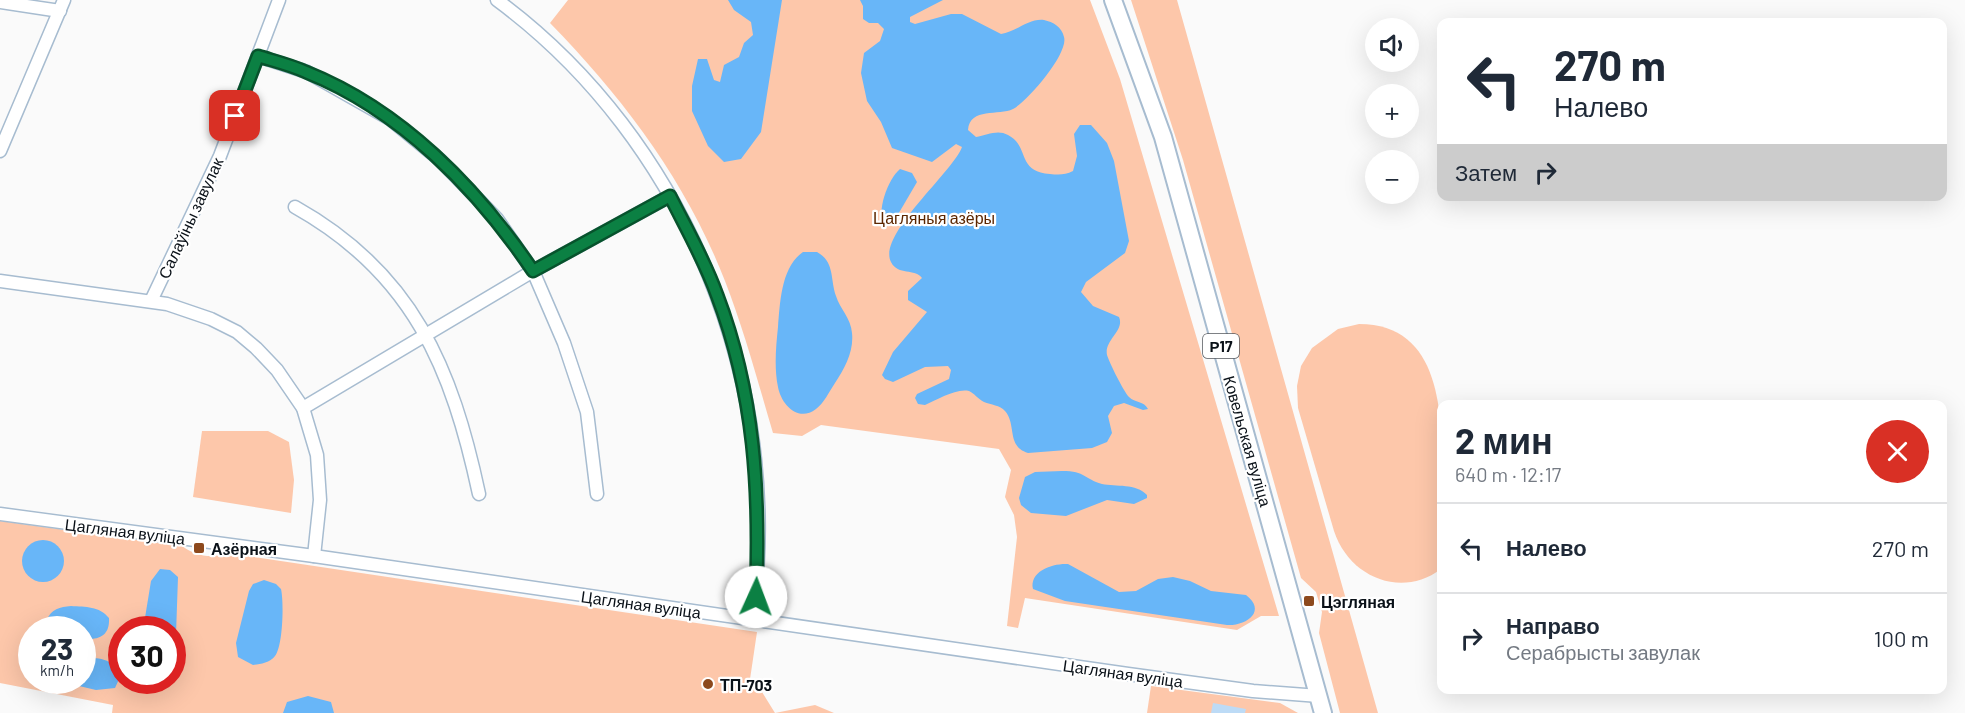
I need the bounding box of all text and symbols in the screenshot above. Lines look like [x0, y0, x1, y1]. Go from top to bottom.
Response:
map controls [1365, 18, 1419, 204]
button: sound [1365, 18, 1419, 72]
text: 270 m [1554, 39, 1666, 89]
icon: left [1455, 42, 1533, 120]
button: + [1365, 84, 1419, 138]
pin [209, 90, 260, 141]
text: Налево [1554, 90, 1648, 122]
icon: arrive [218, 99, 251, 132]
button: − [1365, 150, 1419, 204]
street label: Салаўіны завулак [154, 154, 227, 281]
icon: right [1529, 156, 1562, 189]
text: Затем [1455, 159, 1517, 185]
park label: Цагляныя азёры [873, 208, 995, 227]
road number: Р17 [1203, 334, 1239, 358]
street label: Ковельская вуліца [1220, 373, 1276, 509]
text: 2 мин [1455, 418, 1553, 461]
button: close [1866, 420, 1929, 483]
text: 640 m · 12:17 [1455, 462, 1561, 486]
street label: Цагляная вуліца [64, 514, 186, 548]
icon: left [1455, 532, 1488, 565]
text: Налево [1506, 534, 1587, 560]
text: 270 m [1872, 535, 1929, 561]
place label: Азёрная [211, 539, 277, 558]
marker: Азёрная [192, 541, 206, 555]
position arrow [724, 565, 788, 629]
street label: Цагляная вуліца [580, 586, 702, 622]
place label: Цэгляная [1321, 592, 1395, 611]
marker: Цэгляная [1302, 594, 1316, 608]
text: Направо [1506, 612, 1600, 638]
speed limit sign: 30 [108, 616, 186, 694]
icon: right [1455, 622, 1488, 655]
text: 100 m [1874, 625, 1929, 651]
text: 23 [41, 630, 73, 666]
text: Серабрысты завулак [1506, 640, 1700, 664]
street label: Цагляная вуліца [1062, 655, 1184, 691]
text: km/h [40, 661, 74, 679]
place label: ТП-703 [720, 675, 772, 694]
marker: ТП-703 [701, 677, 715, 691]

